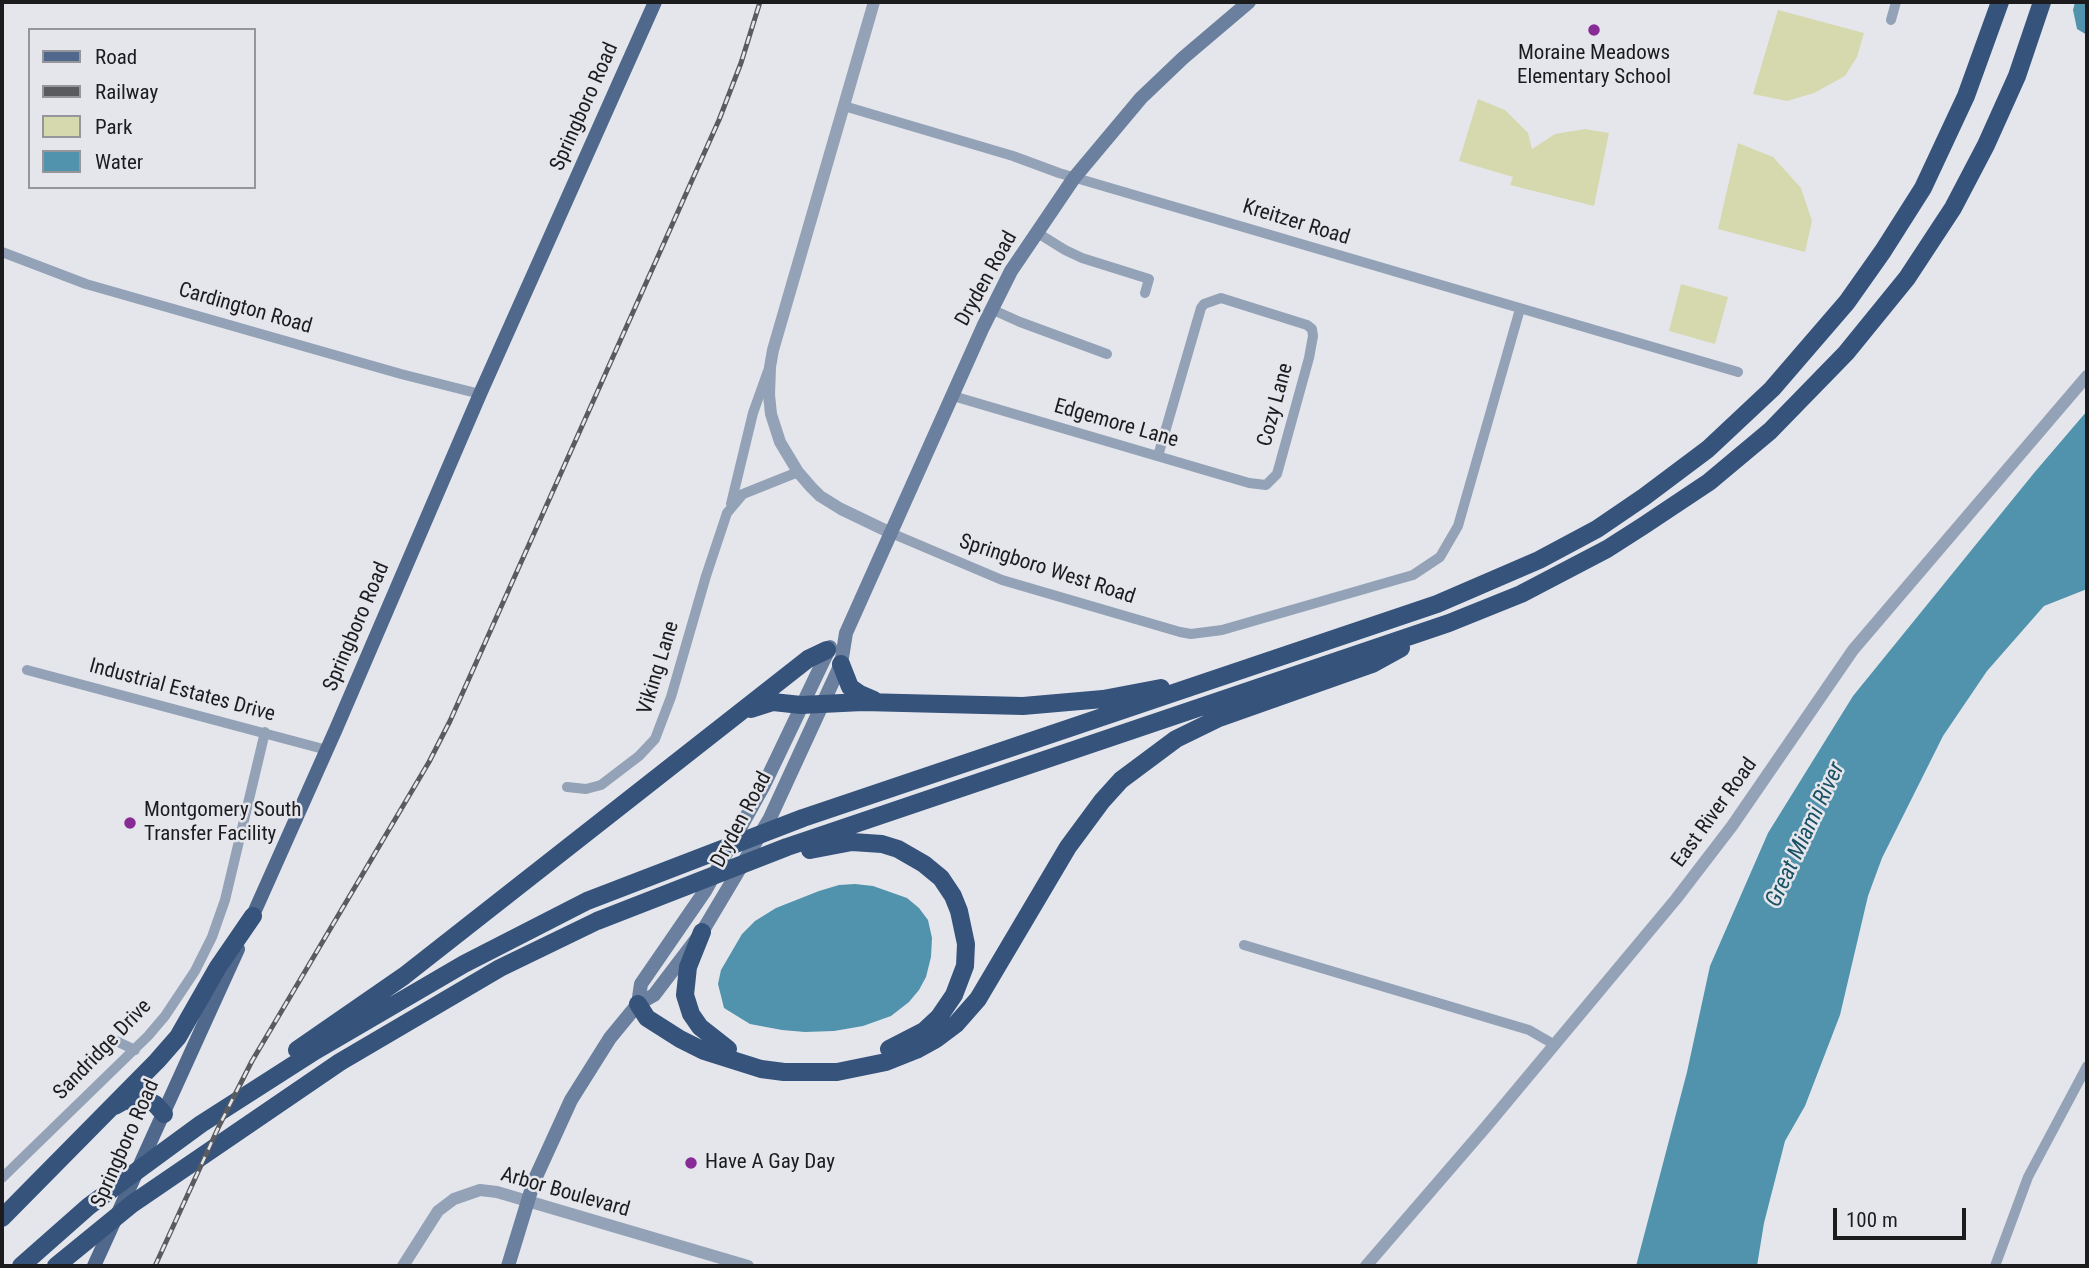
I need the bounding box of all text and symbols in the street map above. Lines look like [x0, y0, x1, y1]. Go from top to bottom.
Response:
marker: Moraine Meadows Elementary School [1586, 22, 1602, 38]
legend [28, 28, 256, 189]
street label: Springboro Road [546, 39, 624, 175]
place label: Moraine Meadows Elementary School [1517, 41, 1671, 91]
text: Road [95, 45, 137, 69]
text: Railway [95, 80, 158, 104]
text: Park [95, 115, 132, 139]
text: Water [95, 150, 143, 174]
street label: Kreitzer Road [1239, 195, 1353, 251]
street label: Dryden Road [951, 227, 1023, 331]
street label: Cardington Road [175, 278, 315, 340]
street label: Cozy Lane [1253, 361, 1299, 449]
street label: Edgemore Lane [1051, 394, 1181, 454]
street label: Springboro West Road [956, 530, 1138, 610]
street label: Springboro Road [319, 559, 395, 695]
street label: Viking Lane [633, 618, 685, 718]
street label: Industrial Estates Drive [86, 654, 278, 728]
street label: East River Road [1667, 753, 1763, 873]
water label: Great Miami River [1760, 758, 1852, 912]
street label: Dryden Road [706, 768, 778, 872]
place label: Montgomery South Transfer Facility [144, 798, 301, 848]
marker: Montgomery South Transfer Facility [122, 815, 138, 831]
street label: Sandridge Drive [49, 994, 157, 1106]
street label: Springboro Road [87, 1076, 165, 1212]
place label: Have A Gay Day [705, 1150, 835, 1176]
marker: Have A Gay Day [683, 1155, 699, 1171]
street label: Arbor Boulevard [498, 1163, 632, 1223]
scale bar [1837, 1194, 1970, 1238]
text: 100 m [1846, 1208, 1898, 1232]

